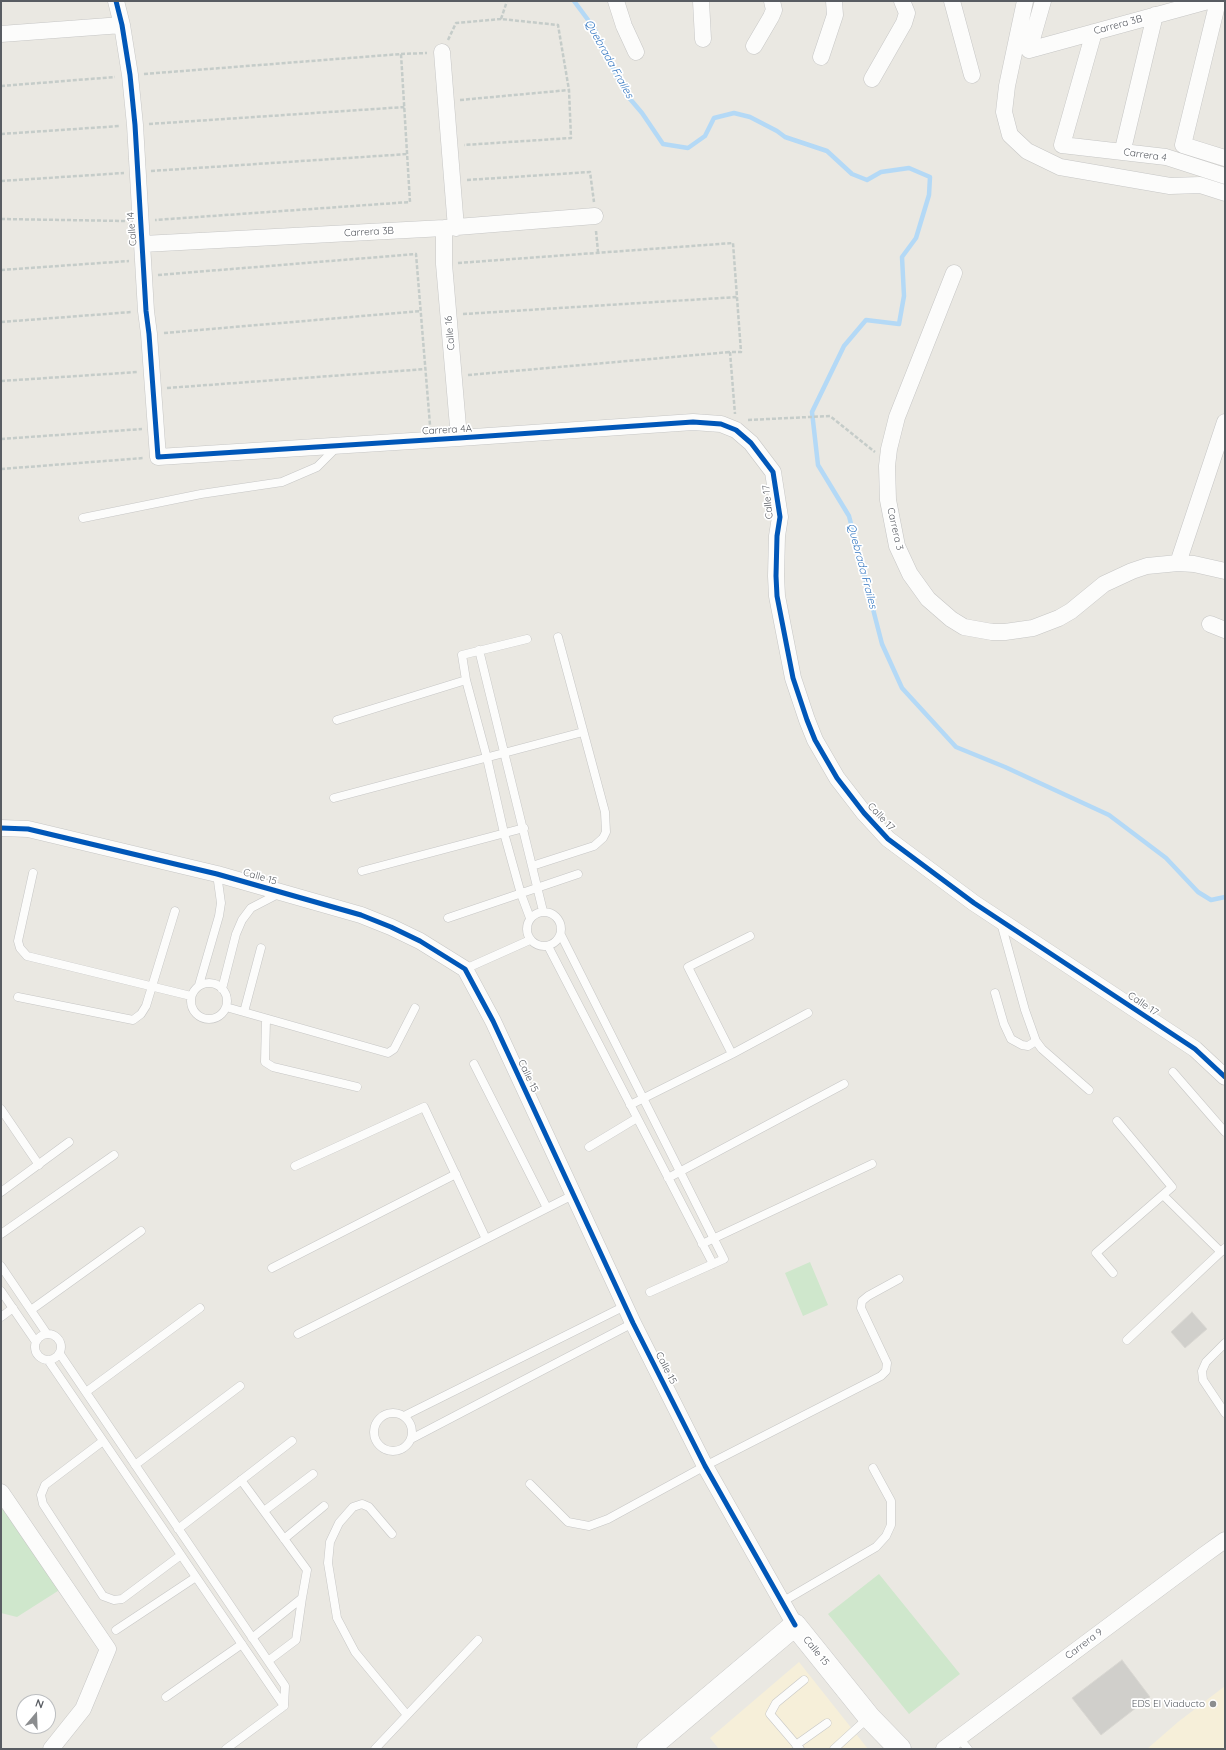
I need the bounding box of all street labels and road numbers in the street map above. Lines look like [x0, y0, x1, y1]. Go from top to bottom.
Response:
street label: Carrera 3B [1092, 13, 1144, 37]
street label: Carrera 4 [1123, 146, 1167, 164]
street label: Calle 14 [125, 211, 139, 247]
street label: Carrera 3B [344, 225, 394, 239]
street label: Calle 16 [443, 315, 457, 351]
street label: Carrera 4A [422, 423, 472, 437]
street label: Calle 17 [760, 484, 776, 520]
street label: Carrera 3 [884, 506, 906, 552]
street label: Calle 17 [865, 800, 897, 834]
street label: Calle 15 [242, 866, 278, 888]
street label: Calle 17 [1125, 989, 1161, 1019]
street label: Calle 15 [515, 1058, 541, 1094]
street label: Calle 15 [653, 1350, 679, 1386]
street label: Carrera 9 [1063, 1626, 1105, 1662]
street label: Calle 15 [800, 1634, 832, 1668]

